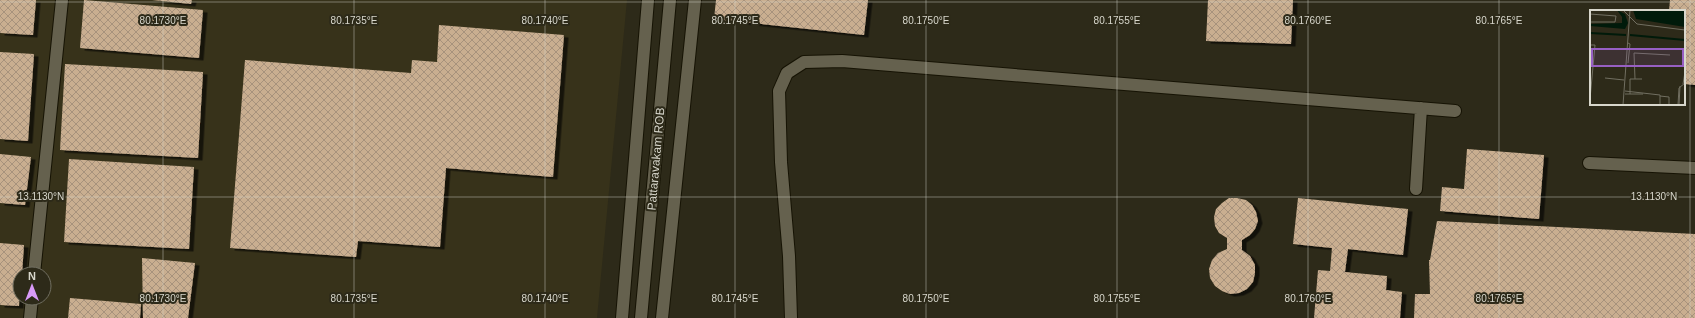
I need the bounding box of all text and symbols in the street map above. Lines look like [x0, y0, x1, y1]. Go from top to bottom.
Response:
inset map [1590, 10, 1685, 105]
text: 80.1730°E [140, 15, 187, 26]
text: 80.1735°E [331, 15, 378, 26]
text: 80.1740°E [522, 15, 569, 26]
text: 80.1745°E [712, 15, 759, 26]
text: 80.1750°E [903, 15, 950, 26]
text: 80.1755°E [1094, 15, 1141, 26]
text: 80.1760°E [1285, 15, 1332, 26]
text: 80.1765°E [1476, 15, 1523, 26]
street label: Pattaravakam ROB [645, 107, 667, 211]
text: 13.1130°N [18, 191, 64, 202]
text: 13.1130°N [1631, 191, 1677, 202]
north arrow [12, 266, 52, 306]
text: N [28, 270, 36, 282]
text: 80.1730°E [140, 293, 187, 304]
text: 80.1735°E [331, 293, 378, 304]
text: 80.1740°E [522, 293, 569, 304]
text: 80.1745°E [712, 293, 759, 304]
text: 80.1750°E [903, 293, 950, 304]
text: 80.1755°E [1094, 293, 1141, 304]
text: 80.1760°E [1285, 293, 1332, 304]
text: 80.1765°E [1476, 293, 1523, 304]

